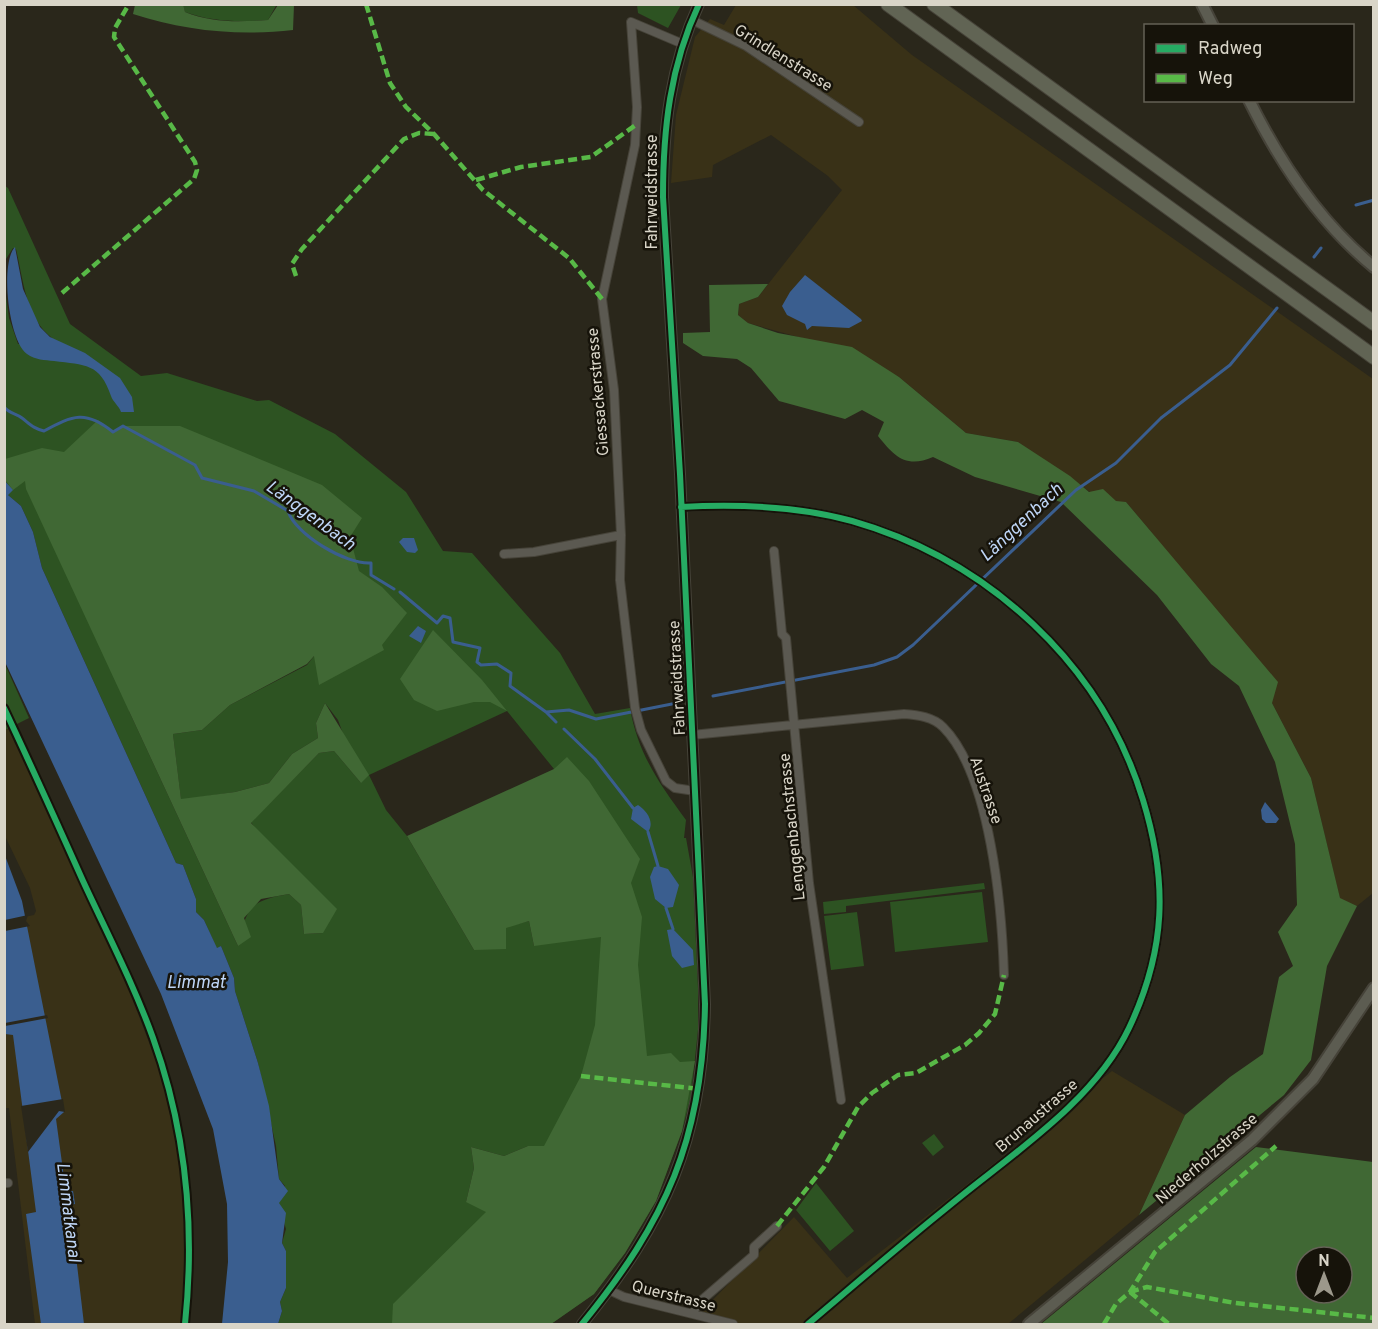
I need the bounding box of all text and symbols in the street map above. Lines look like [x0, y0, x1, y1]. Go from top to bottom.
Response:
street label: Grindlenstrasse [730, 21, 836, 97]
legend [1144, 24, 1354, 102]
text: Radweg [1198, 38, 1262, 61]
text: Weg [1198, 68, 1233, 91]
street label: Fahrweidstrasse [643, 134, 663, 250]
street label: Giessackerstrasse [583, 327, 615, 457]
water label: Länggenbach [261, 476, 360, 557]
water label: Länggenbach [976, 479, 1069, 567]
street label: Fahrweidstrasse [665, 620, 691, 736]
street label: Lenggenbachstrasse [775, 752, 811, 901]
street label: Austrasse [964, 754, 1006, 827]
water label: Limmat [167, 972, 227, 995]
street label: Brunaustrasse [992, 1075, 1083, 1158]
street label: Niederholzstrasse [1152, 1110, 1263, 1209]
water label: Limmatkanal [50, 1161, 85, 1265]
north arrow [1294, 1245, 1354, 1305]
text: N [1318, 1252, 1330, 1272]
street label: Querstrasse [629, 1277, 718, 1317]

